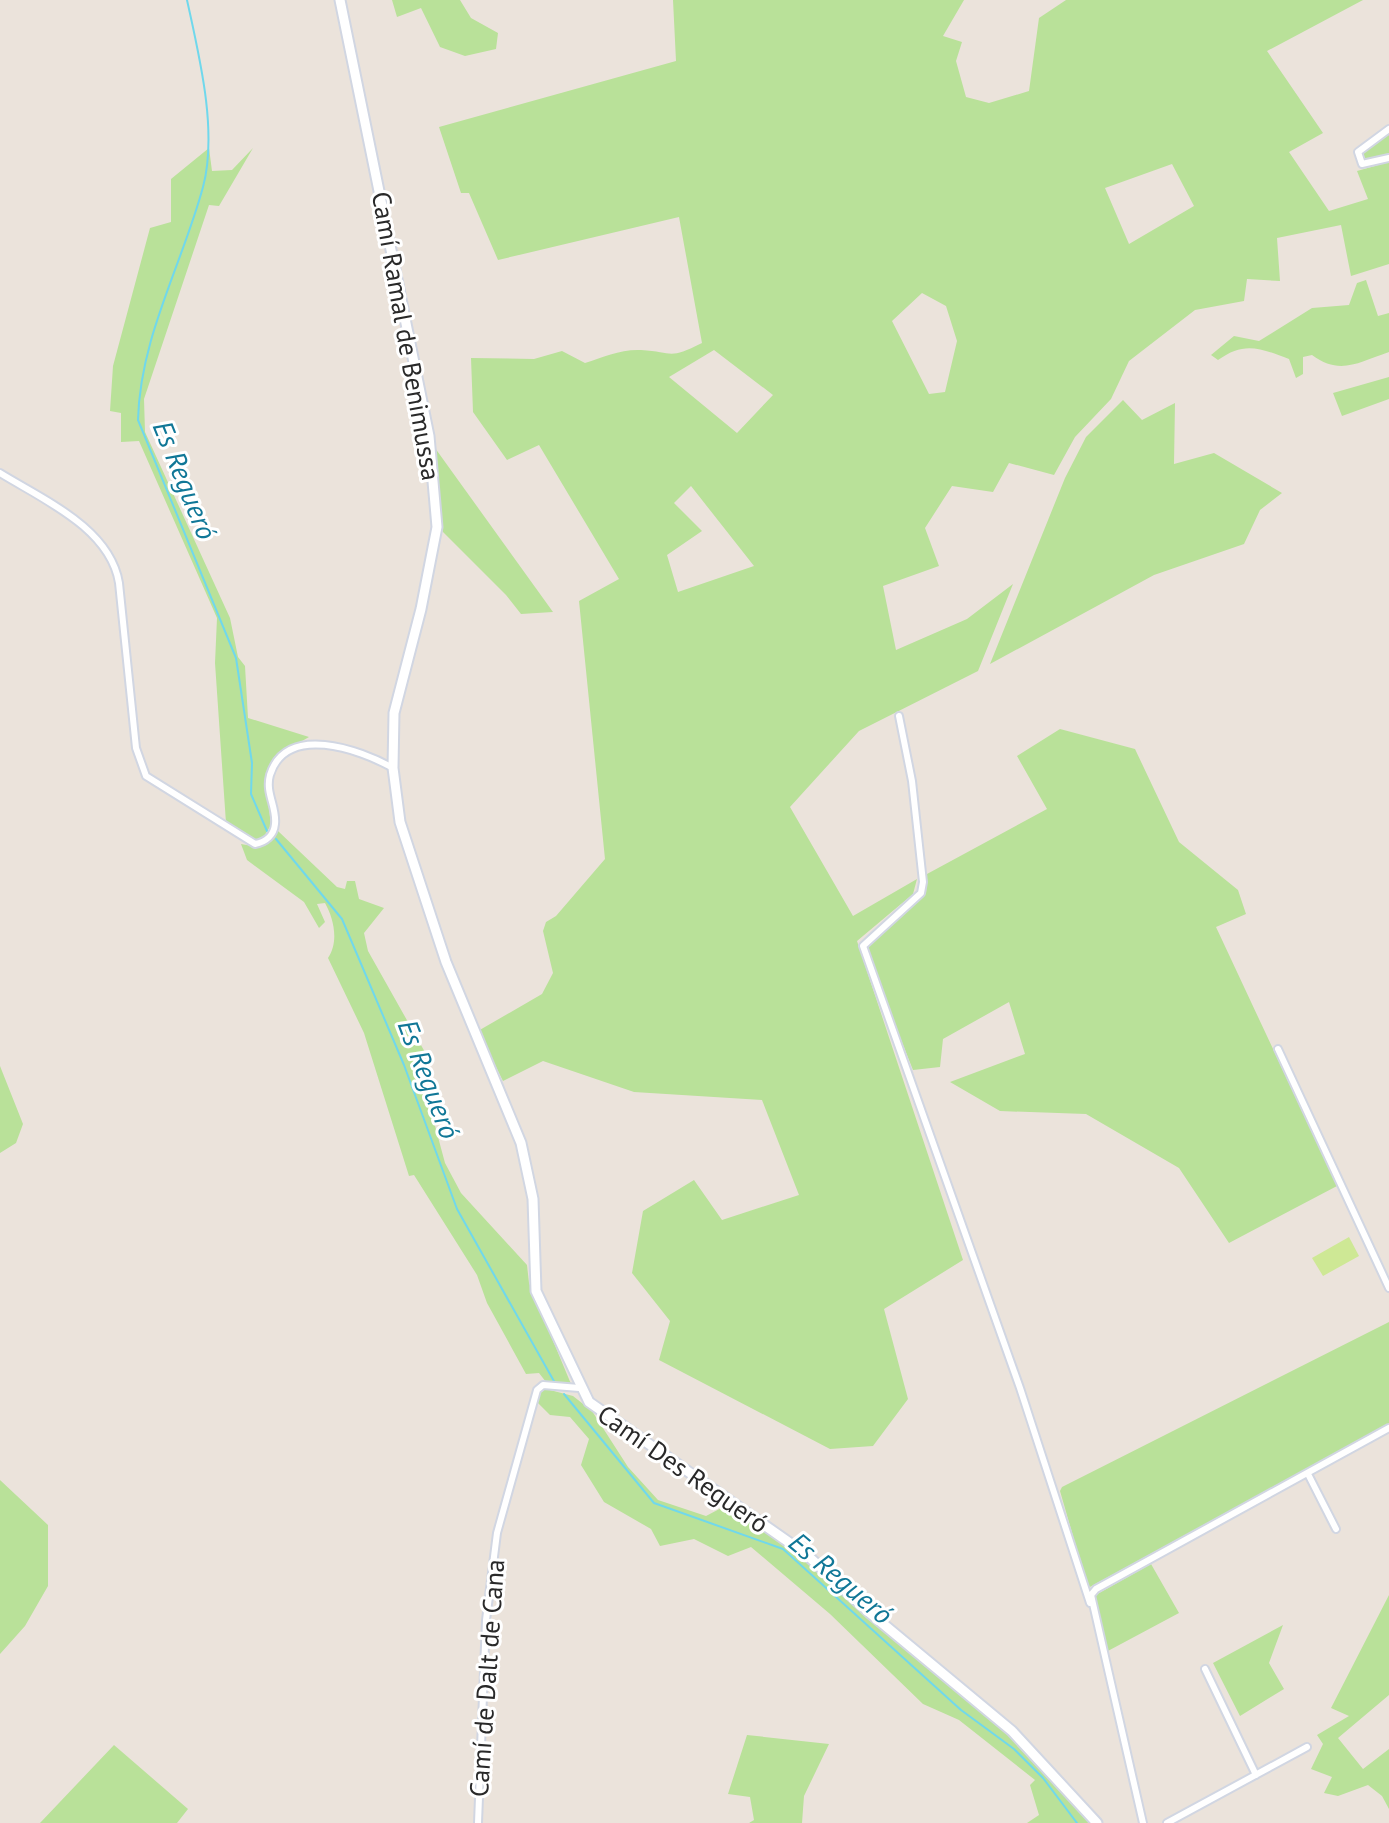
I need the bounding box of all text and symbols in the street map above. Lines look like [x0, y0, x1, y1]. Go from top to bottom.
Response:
street label: Camí Ramal de Benimussa [365, 189, 448, 483]
water label: Es Regueró [145, 415, 226, 545]
water label: Es Regueró [390, 1014, 469, 1144]
street label: Camí Des Regueró [591, 1397, 775, 1540]
water label: Es Regueró [782, 1523, 901, 1632]
street label: Camí de Dalt de Cana [462, 1558, 511, 1798]

